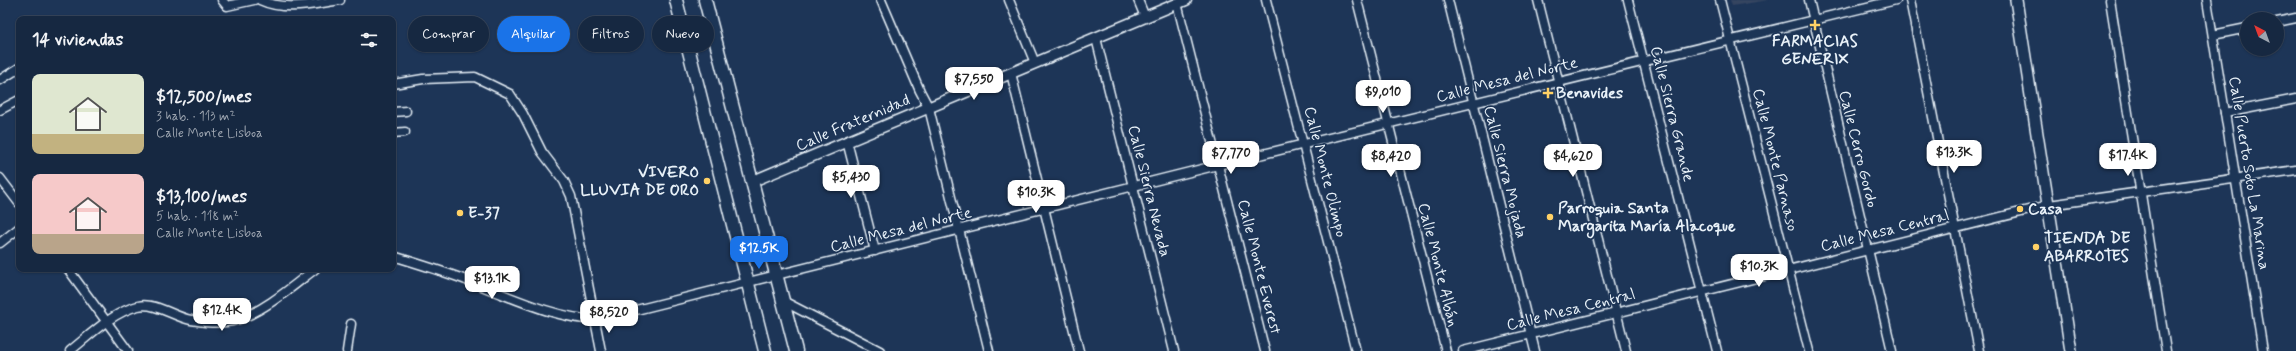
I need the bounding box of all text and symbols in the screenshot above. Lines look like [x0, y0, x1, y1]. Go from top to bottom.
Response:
north arrow [2240, 12, 2284, 56]
map controls [2240, 12, 2284, 56]
chip: Comprar [408, 16, 489, 52]
chip: Alquilar [497, 16, 570, 52]
chip: Filtros [578, 16, 644, 52]
chip: Nuevo [652, 16, 714, 52]
marker: FARMACIAS GENERIX [1810, 20, 1820, 30]
text: 14 viviendas [32, 29, 123, 51]
icon: filters [358, 29, 380, 51]
place label: FARMACIAS GENERIX [1772, 31, 1859, 70]
street label: Calle Sierra Grande [1645, 44, 1699, 184]
street label: Calle Mesa del Norte [1434, 52, 1580, 108]
pin: $7,550 [941, 67, 1007, 101]
text: $7,550 [954, 71, 994, 88]
street label: Calle Puerto Soto La Marina [2223, 75, 2275, 271]
pin: $9,010 [1350, 80, 1416, 114]
place label: Benavides [1556, 83, 1623, 104]
text: $9,010 [1365, 84, 1401, 101]
text: $12,500/mes [156, 86, 252, 108]
street label: Calle Monte Parnaso [1747, 86, 1803, 234]
marker: Benavides [1543, 88, 1553, 98]
street label: Calle Cerro Gordo [1833, 88, 1883, 210]
street label: Calle Fraternidad [793, 89, 913, 157]
icon: home [64, 90, 112, 138]
street label: Calle Monte Olimpo [1299, 104, 1351, 240]
street label: Calle Sierra Mojada [1478, 104, 1532, 241]
text: 3 hab. · 113 m² [156, 108, 235, 125]
street label: Calle Sierra Nevada [1122, 123, 1176, 259]
text: Calle Monte Lisboa [156, 125, 263, 142]
pin: $13.3K [1921, 140, 1987, 174]
pin: $7,770 [1198, 141, 1264, 175]
pin: $17.4K [2095, 143, 2161, 177]
pin: $8,420 [1358, 144, 1424, 178]
pin: $4,620 [1540, 144, 1606, 178]
text: $13.3K [1936, 144, 1972, 161]
text: $7,770 [1211, 145, 1251, 162]
text: $17.4K [2108, 147, 2148, 164]
text: $8,420 [1371, 148, 1411, 165]
text: $4,620 [1553, 148, 1593, 165]
place label: VIVERO LLUVIA DE ORO [580, 162, 699, 201]
pin: $5,430 [818, 165, 884, 199]
text: $5,430 [832, 169, 870, 186]
marker: VIVERO LLUVIA DE ORO [702, 176, 712, 186]
pin: $10.3K [1003, 180, 1069, 214]
text: $10.3K [1017, 184, 1055, 201]
text: $13,100/mes [156, 186, 247, 208]
icon: home [64, 190, 112, 238]
street label: Calle Monte Everest [1232, 197, 1286, 337]
place label: Parroquia Santa Margarita María Alacoque [1558, 198, 1736, 239]
place label: Casa [2028, 199, 2063, 220]
street label: Calle Monte Albán [1412, 201, 1464, 329]
street label: Calle Mesa del Norte [828, 202, 974, 258]
place label: E-37 [468, 203, 500, 224]
marker: Casa [2015, 204, 2025, 214]
street label: Calle Mesa Central [1818, 205, 1952, 257]
text: 5 hab. · 118 m² [156, 208, 239, 225]
marker: E-37 [455, 208, 465, 218]
marker: Parroquia Santa Margarita María Alacoque [1545, 212, 1555, 222]
text: Calle Monte Lisboa [156, 225, 263, 242]
place label: TIENDA DE ABARROTES [2044, 228, 2131, 267]
pin: $12.5K [726, 236, 792, 270]
text: $12.5K [739, 240, 779, 257]
marker: TIENDA DE ABARROTES [2031, 242, 2041, 252]
pin: $10.3K [1726, 254, 1792, 288]
text: $10.3K [1740, 258, 1778, 275]
pin: $13.1K [459, 266, 525, 300]
text: $13.1K [474, 270, 510, 287]
street label: Calle Mesa Central [1504, 284, 1638, 336]
pin: $12.4K [189, 298, 255, 332]
pin: $8,520 [576, 300, 642, 334]
text: $12.4K [202, 302, 242, 319]
text: $8,520 [589, 304, 629, 321]

